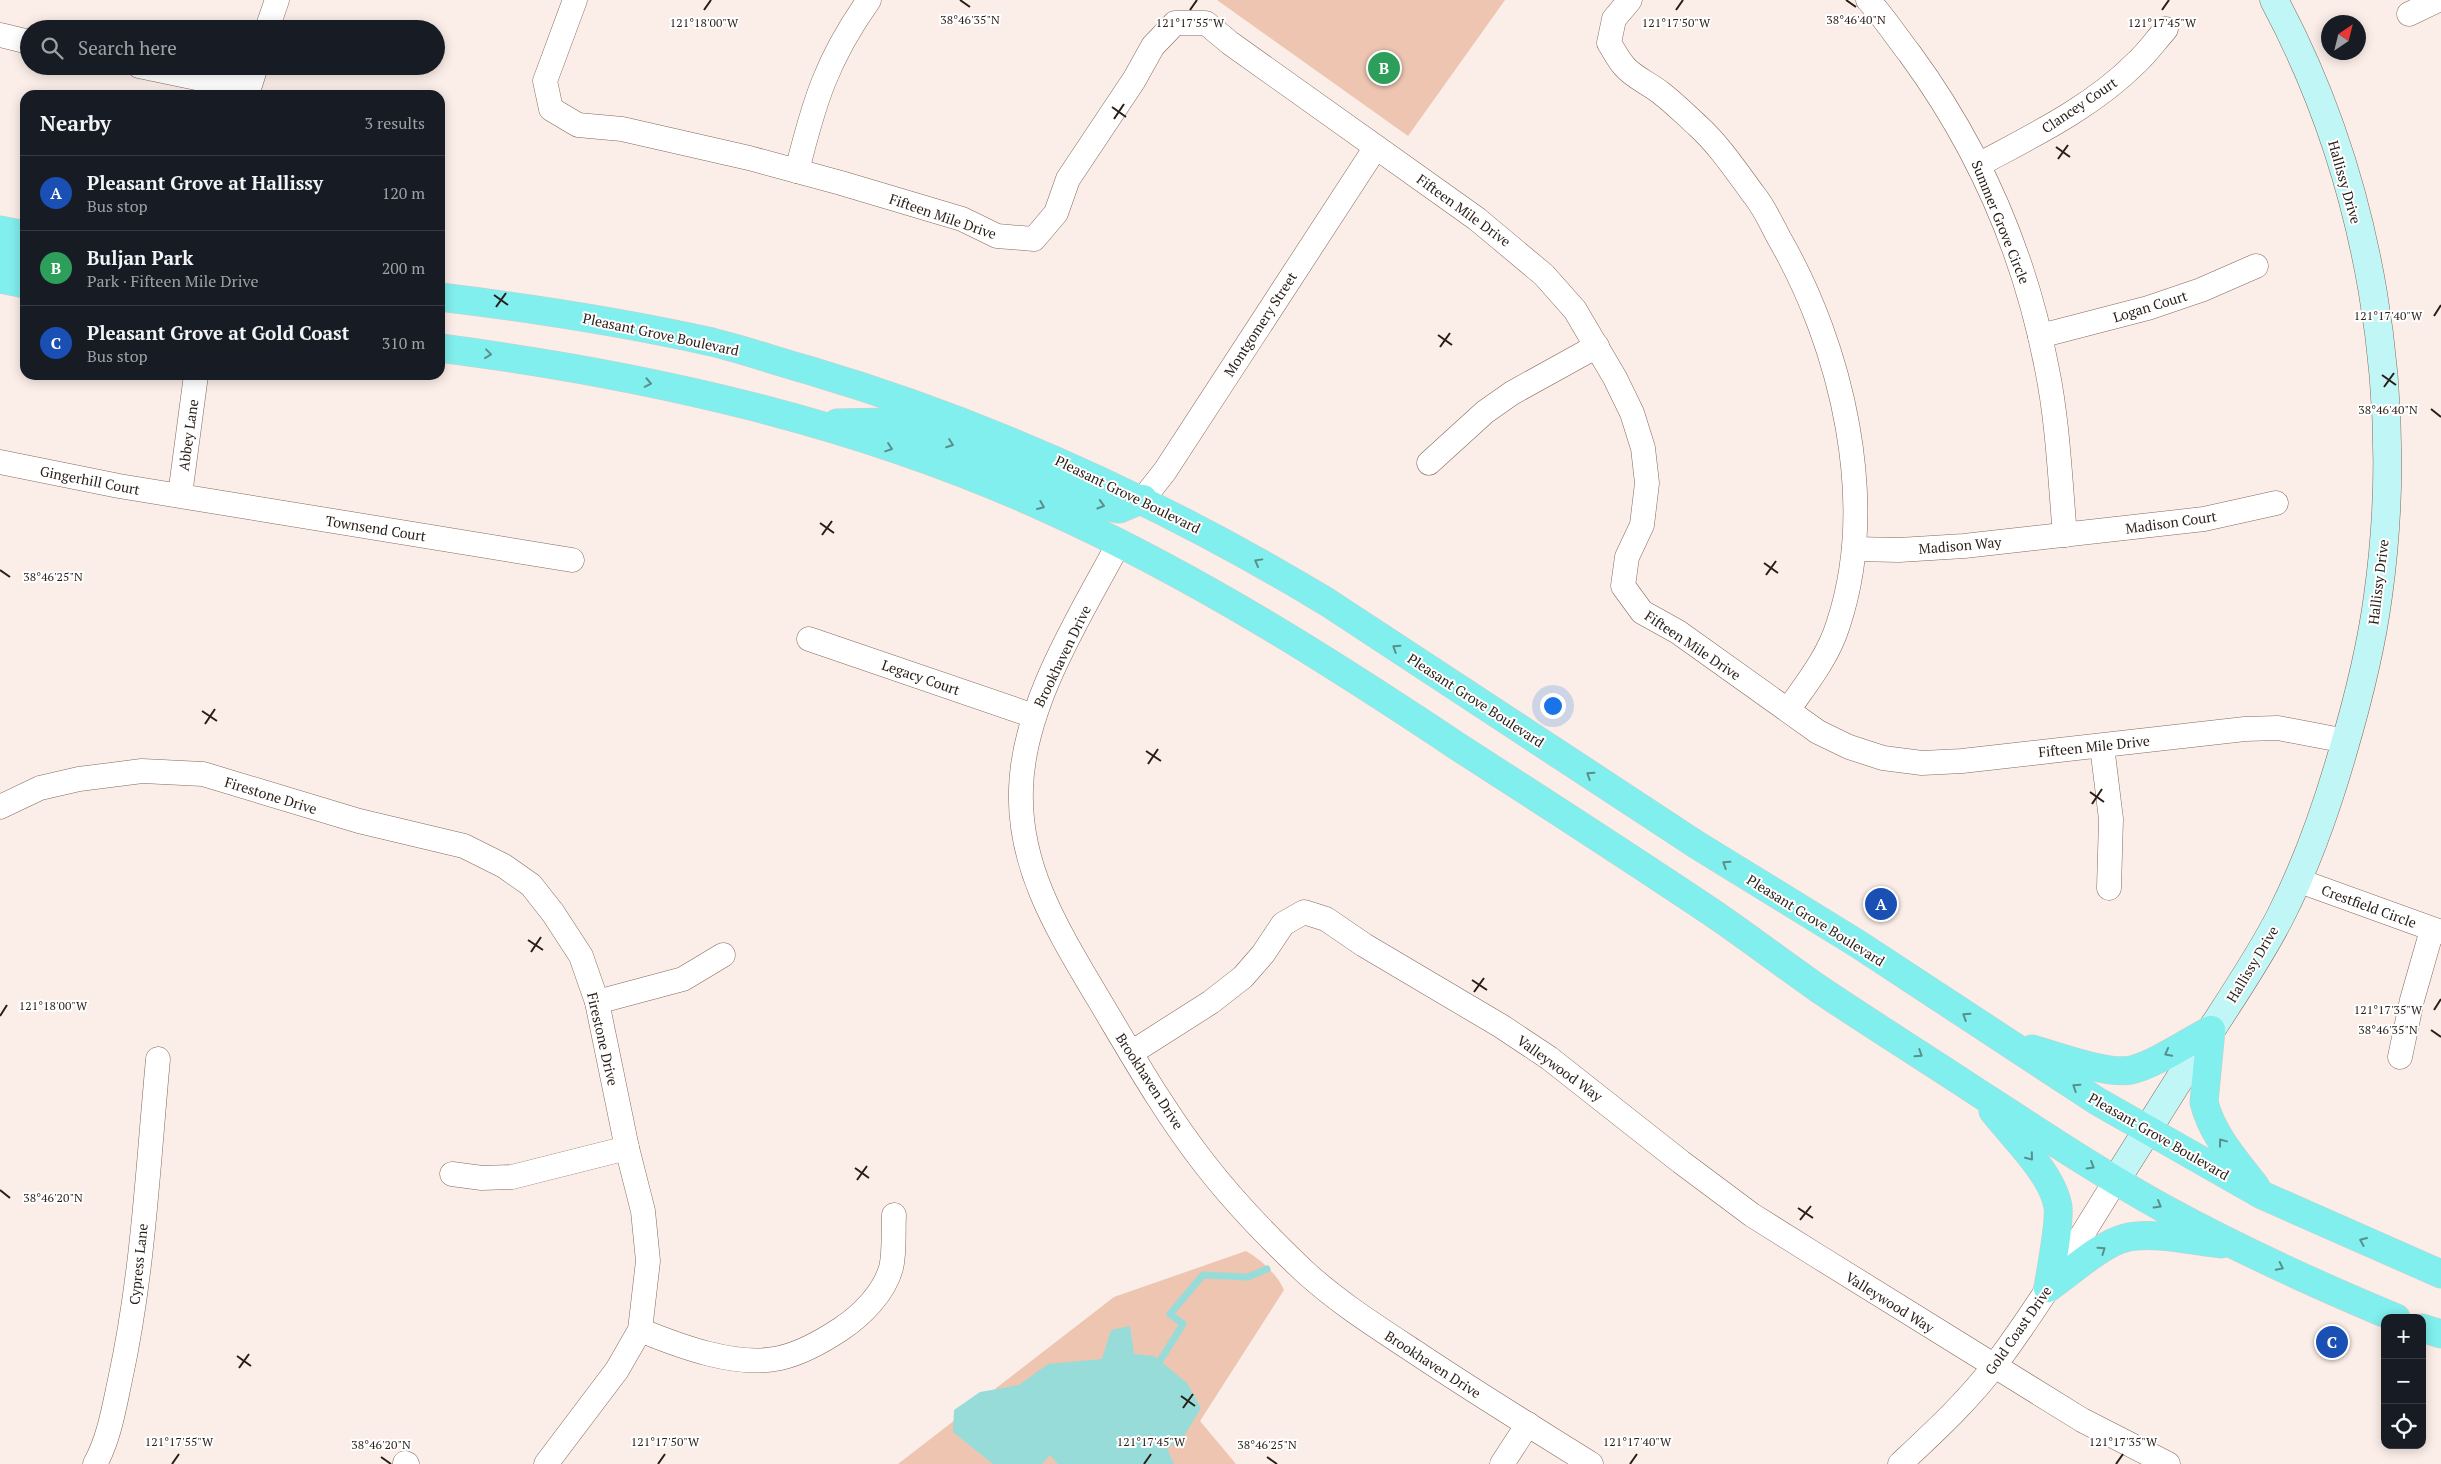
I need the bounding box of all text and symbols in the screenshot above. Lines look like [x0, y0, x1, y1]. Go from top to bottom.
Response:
text: 38°46'35"N [940, 12, 1000, 27]
text: 38°46'40"N [1826, 12, 1886, 27]
text: 121°18'00"W [670, 15, 739, 30]
text: 121°17'55"W [1156, 15, 1225, 30]
text: 121°17'50"W [1642, 15, 1711, 30]
text: 121°17'45"W [2128, 15, 2197, 30]
north arrow [2321, 15, 2366, 60]
search box [20, 20, 445, 75]
icon: search [38, 34, 66, 62]
text: Search here [78, 35, 177, 60]
pin: B [1368, 49, 1400, 87]
street label: Clancey Court [2038, 72, 2121, 137]
text: Nearby [40, 109, 111, 137]
text: 3 results [365, 112, 425, 134]
street label: Hallissy Drive [2324, 138, 2366, 226]
street label: Summer Grove Circle [1968, 157, 2034, 287]
street label: Fifteen Mile Drive [1413, 169, 1515, 251]
text: Pleasant Grove at Hallissy [87, 170, 323, 195]
text: A [50, 182, 62, 204]
text: 120 m [382, 182, 425, 204]
street label: Fifteen Mile Drive [887, 189, 999, 243]
text: Bus stop [87, 195, 148, 217]
text: Buljan Park [87, 245, 193, 270]
text: B [51, 257, 61, 279]
text: 200 m [382, 257, 425, 279]
street label: Montgomery Street [1219, 267, 1301, 380]
text: Park · Fifteen Mile Drive [87, 270, 258, 292]
street label: Logan Court [2111, 285, 2190, 326]
street label: Pleasant Grove Boulevard [581, 308, 741, 360]
text: 121°17'40"W [2354, 308, 2423, 323]
text: Pleasant Grove at Gold Coast [87, 320, 349, 345]
text: C [51, 332, 61, 354]
text: 310 m [382, 332, 425, 354]
text: Bus stop [87, 345, 148, 367]
one-way arrow [485, 348, 493, 359]
one-way arrow [644, 377, 653, 387]
street label: Abbey Lane [174, 398, 202, 472]
text: 38°46'40"N [2358, 402, 2418, 417]
one-way arrow [945, 438, 954, 448]
one-way arrow [885, 442, 893, 452]
street label: Pleasant Grove Boulevard [1052, 451, 1204, 538]
street label: Gingerhill Court [39, 461, 142, 499]
one-way arrow [1036, 499, 1045, 510]
one-way arrow [1096, 499, 1104, 509]
street label: Madison Court [2124, 506, 2219, 538]
street label: Townsend Court [324, 511, 428, 545]
street label: Madison Way [1918, 532, 2003, 558]
street label: Hallissy Drive [2363, 538, 2393, 626]
one-way arrow [1255, 558, 1264, 568]
text: 38°46'25"N [23, 569, 83, 584]
street label: Brookhaven Drive [1029, 602, 1095, 710]
street label: Fifteen Mile Drive [1641, 606, 1745, 684]
one-way arrow [1392, 645, 1402, 654]
street label: Pleasant Grove Boulevard [1404, 649, 1548, 751]
street label: Legacy Court [880, 655, 963, 699]
your location [1540, 693, 1566, 719]
street label: Fifteen Mile Drive [2037, 731, 2151, 761]
street label: Firestone Drive [223, 772, 319, 818]
one-way arrow [1587, 772, 1596, 782]
one-way arrow [1723, 861, 1732, 871]
street label: Pleasant Grove Boulevard [1743, 870, 1889, 970]
street label: Crestfield Circle [2319, 880, 2419, 932]
pin: A [1865, 885, 1897, 923]
street label: Hallissy Drive [2222, 922, 2282, 1006]
street label: Firestone Drive [583, 990, 623, 1088]
text: 121°18'00"W [19, 998, 88, 1013]
text: 121°17'35"W [2354, 1002, 2423, 1017]
one-way arrow [1962, 1012, 1971, 1022]
text: 38°46'35"N [2358, 1022, 2418, 1037]
street label: Brookhaven Drive [1112, 1029, 1188, 1133]
street label: Valleywood Way [1513, 1031, 1607, 1106]
one-way arrow [2164, 1047, 2173, 1057]
one-way arrow [1913, 1048, 1922, 1057]
one-way arrow [2072, 1084, 2081, 1094]
street label: Pleasant Grove Boulevard [2085, 1088, 2233, 1184]
one-way arrow [2219, 1138, 2228, 1148]
one-way arrow [2024, 1151, 2032, 1160]
one-way arrow [2086, 1159, 2095, 1169]
text: 38°46'20"N [23, 1190, 83, 1205]
one-way arrow [2153, 1198, 2162, 1208]
street label: Cypress Lane [124, 1222, 152, 1306]
one-way arrow [2359, 1236, 2368, 1247]
one-way arrow [2097, 1246, 2106, 1256]
one-way arrow [2275, 1261, 2284, 1271]
street label: Valleywood Way [1842, 1267, 1939, 1337]
street label: Gold Coast Drive [1980, 1282, 2056, 1378]
map controls [2381, 1314, 2426, 1449]
button: + [2381, 1314, 2426, 1359]
pin: C [2316, 1323, 2348, 1361]
street label: Brookhaven Drive [1381, 1326, 1485, 1402]
button: − [2381, 1359, 2426, 1404]
button: locate [2381, 1404, 2426, 1449]
text: 121°17'55"W [145, 1434, 214, 1449]
text: 121°17'50"W [631, 1434, 700, 1449]
text: 121°17'45"W [1117, 1434, 1186, 1449]
text: 121°17'40"W [1603, 1434, 1672, 1449]
text: 121°17'35"W [2089, 1434, 2158, 1449]
text: 38°46'20"N [351, 1437, 411, 1452]
text: 38°46'25"N [1237, 1437, 1297, 1452]

